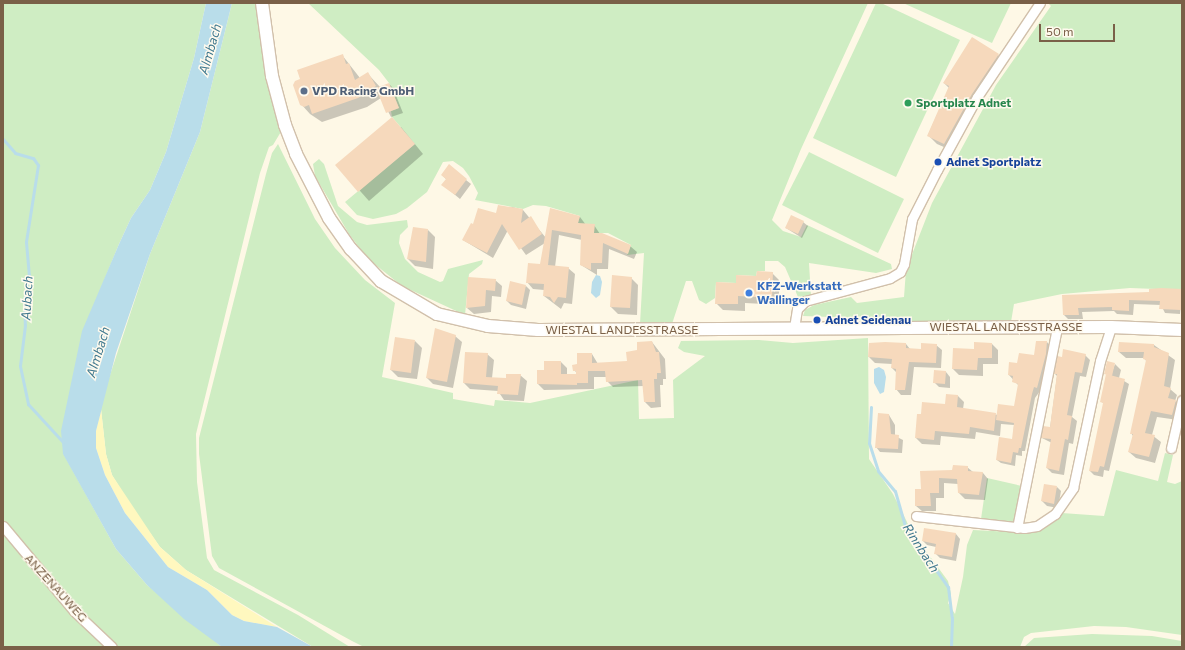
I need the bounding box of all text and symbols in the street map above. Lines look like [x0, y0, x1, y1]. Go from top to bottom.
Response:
scale bar [1041, 16, 1117, 42]
water label: Almbach [195, 22, 225, 76]
text: 50 m [1046, 24, 1074, 38]
place label: VPD Racing GmbH [312, 84, 414, 98]
marker: VPD Racing GmbH [299, 86, 309, 96]
place label: Sportplatz Adnet [916, 96, 1011, 110]
marker: Sportplatz Adnet [903, 98, 913, 108]
place label: Adnet Sportplatz [946, 155, 1041, 169]
marker: Adnet Sportplatz [933, 157, 943, 167]
water label: Aubach [18, 275, 36, 321]
place label: KFZ-Werkstatt Wallinger [757, 279, 842, 307]
marker: KFZ-Werkstatt Wallinger [744, 288, 754, 298]
place label: Adnet Seidenau [825, 313, 911, 327]
marker: Adnet Seidenau [812, 315, 822, 325]
street label: WIESTAL LANDESSTRASSE [930, 320, 1082, 334]
street label: WIESTAL LANDESSTRASSE [546, 323, 698, 337]
water label: Almbach [83, 325, 113, 379]
water label: Rinnbach [899, 521, 943, 575]
street label: ANZENAUWEG [22, 551, 90, 625]

